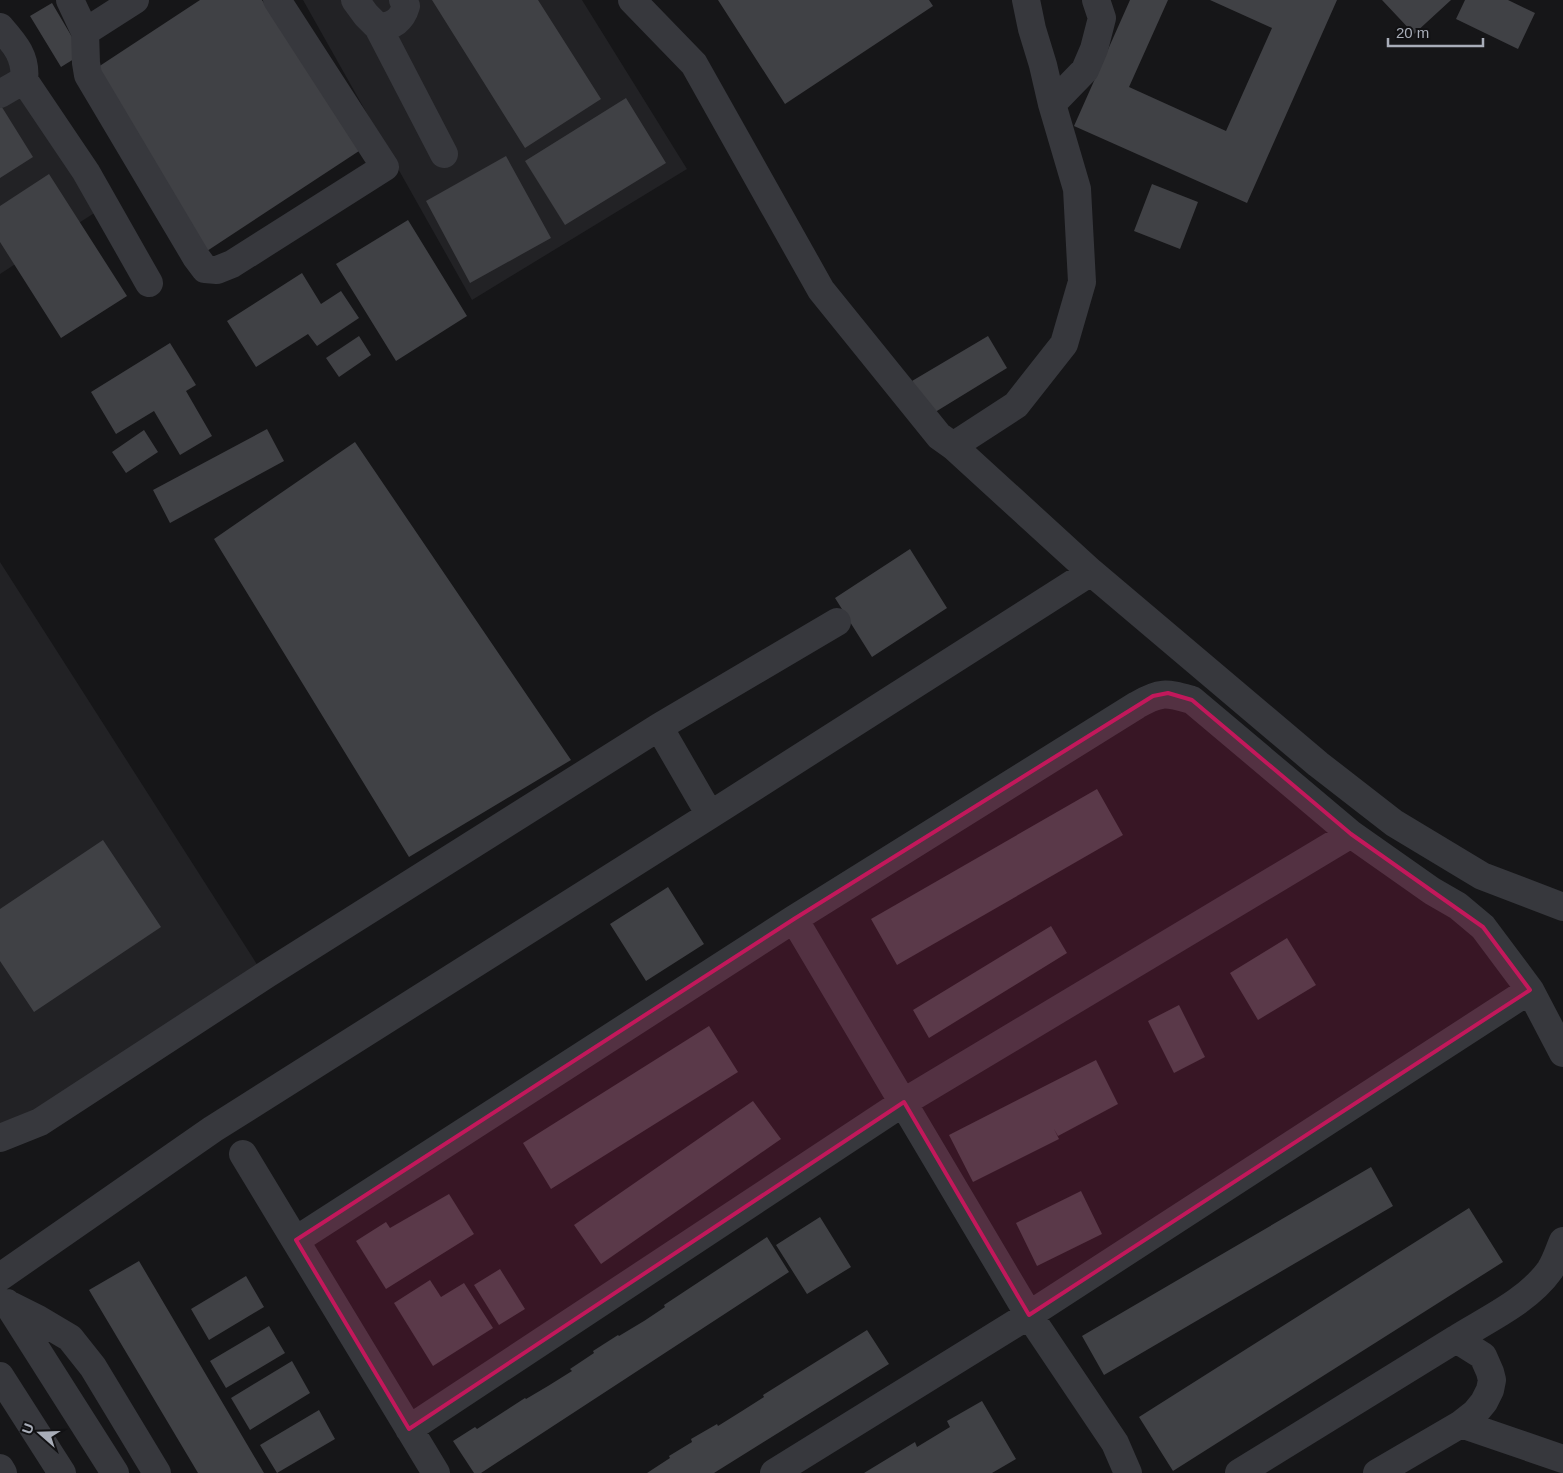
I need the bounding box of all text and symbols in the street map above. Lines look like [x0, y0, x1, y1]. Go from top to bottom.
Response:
scale bar [1388, 15, 1483, 47]
text: 20 m [1396, 24, 1429, 41]
north arrow [15, 1408, 65, 1458]
text: U [19, 1421, 37, 1436]

